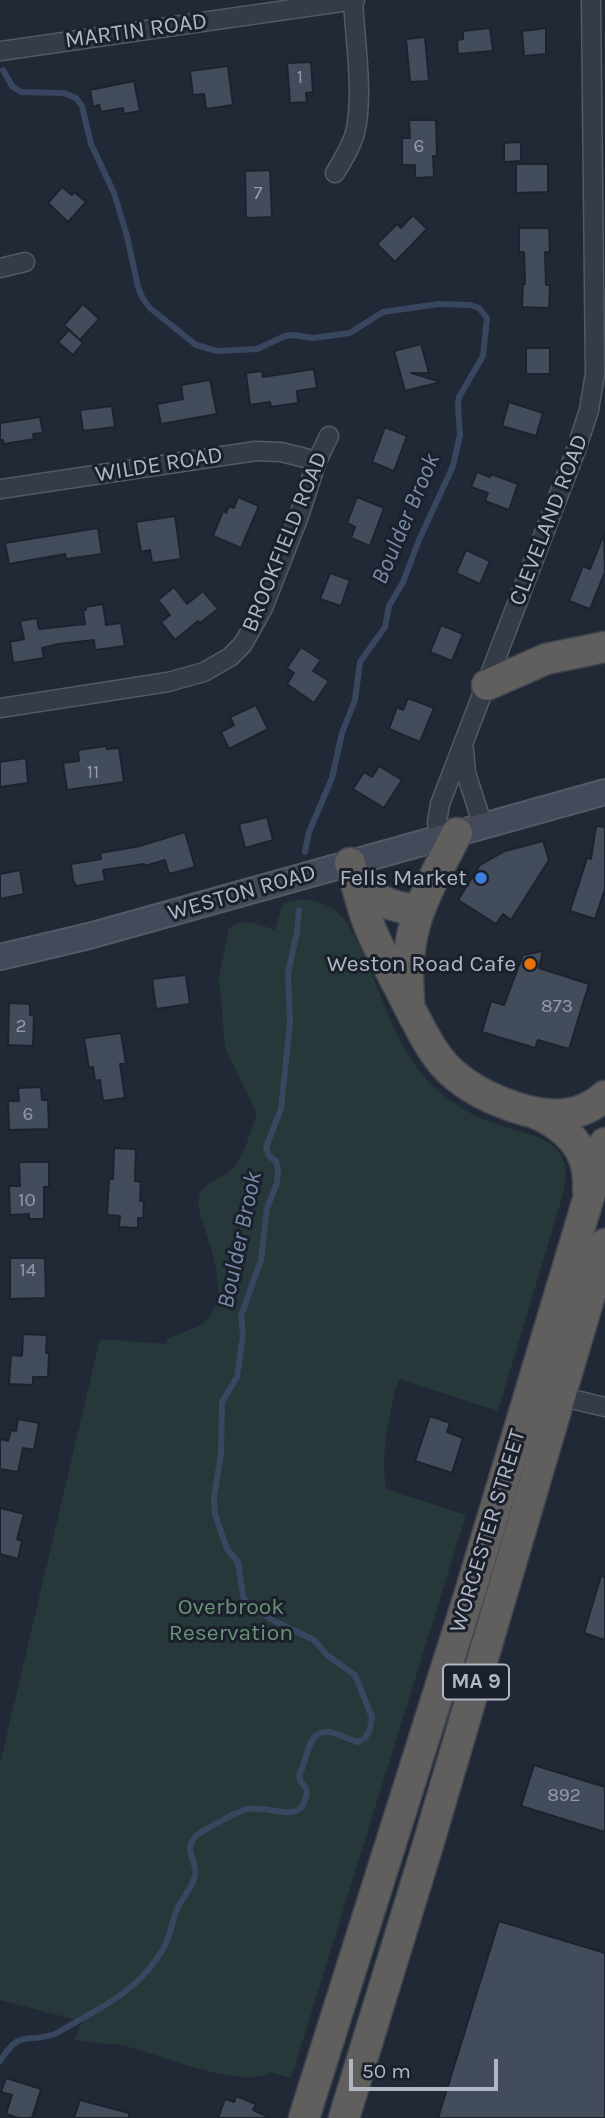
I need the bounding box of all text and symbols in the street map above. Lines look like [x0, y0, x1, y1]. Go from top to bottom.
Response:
street label: MARTIN ROAD [63, 7, 209, 55]
house number: 1 [297, 67, 303, 89]
house number: 6 [414, 136, 424, 158]
house number: 7 [254, 183, 262, 205]
street label: CLEVELAND ROAD [504, 430, 594, 610]
street label: WILDE ROAD [93, 441, 225, 489]
street label: BROOKFIELD ROAD [236, 448, 334, 636]
water label: Boulder Brook [366, 449, 446, 589]
house number: 11 [87, 762, 99, 784]
street label: WESTON ROAD [165, 859, 319, 927]
place label: Fells Market [339, 864, 467, 892]
marker: Fells Market [473, 870, 489, 886]
place label: Weston Road Cafe [327, 950, 516, 978]
marker: Weston Road Cafe [522, 956, 538, 972]
house number: 873 [541, 996, 573, 1018]
house number: 2 [15, 1016, 27, 1038]
house number: 6 [23, 1104, 33, 1126]
water label: Boulder Brook [211, 1169, 269, 1311]
house number: 10 [18, 1190, 36, 1212]
house number: 14 [20, 1260, 36, 1282]
street label: WORCESTER STREET [444, 1426, 532, 1636]
park label: Overbrook Reservation [169, 1593, 293, 1647]
road number: MA 9 [443, 1664, 509, 1700]
house number: 892 [547, 1785, 581, 1807]
scale bar [353, 2044, 502, 2088]
text: 50 m [362, 2059, 411, 2083]

